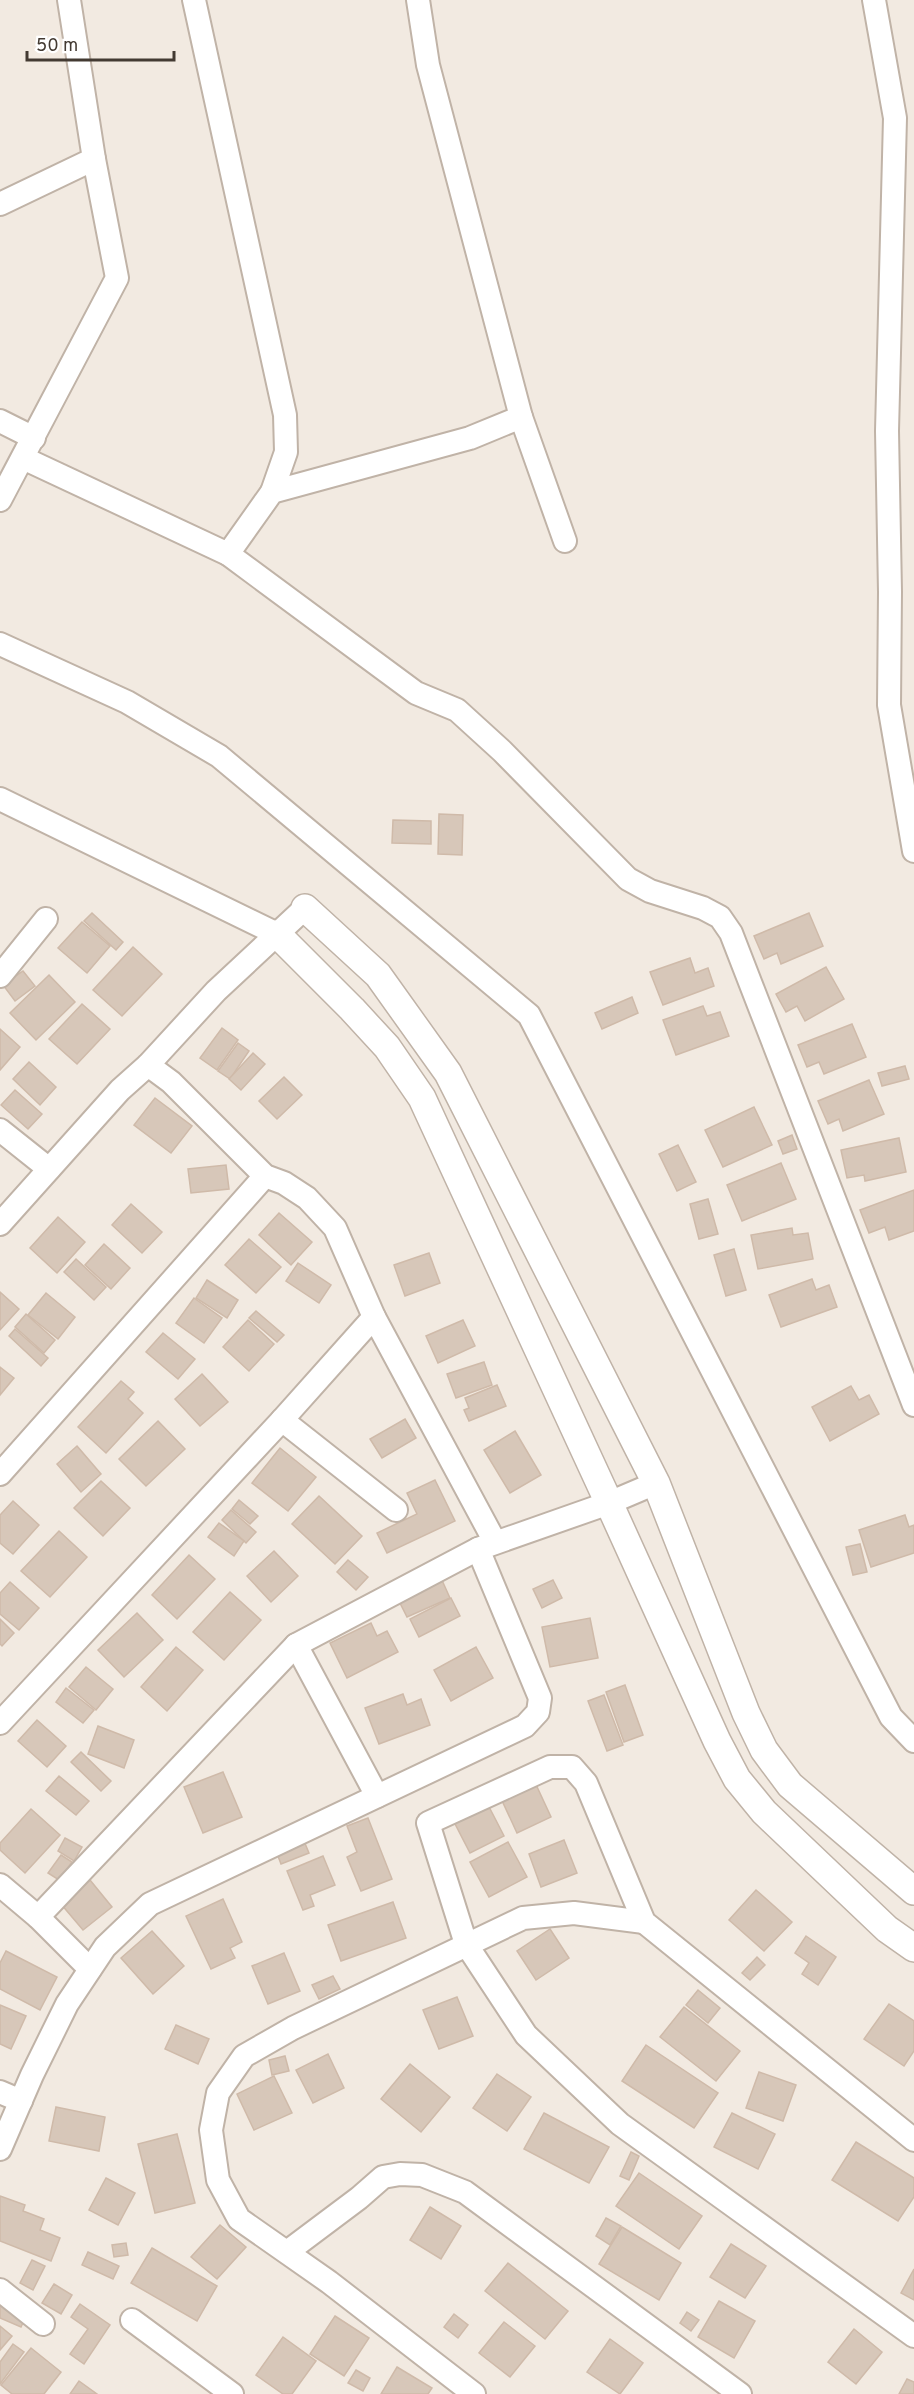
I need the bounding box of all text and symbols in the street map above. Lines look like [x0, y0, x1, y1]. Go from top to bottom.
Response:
scale bar [27, 24, 174, 62]
text: 50 m [36, 35, 78, 58]

